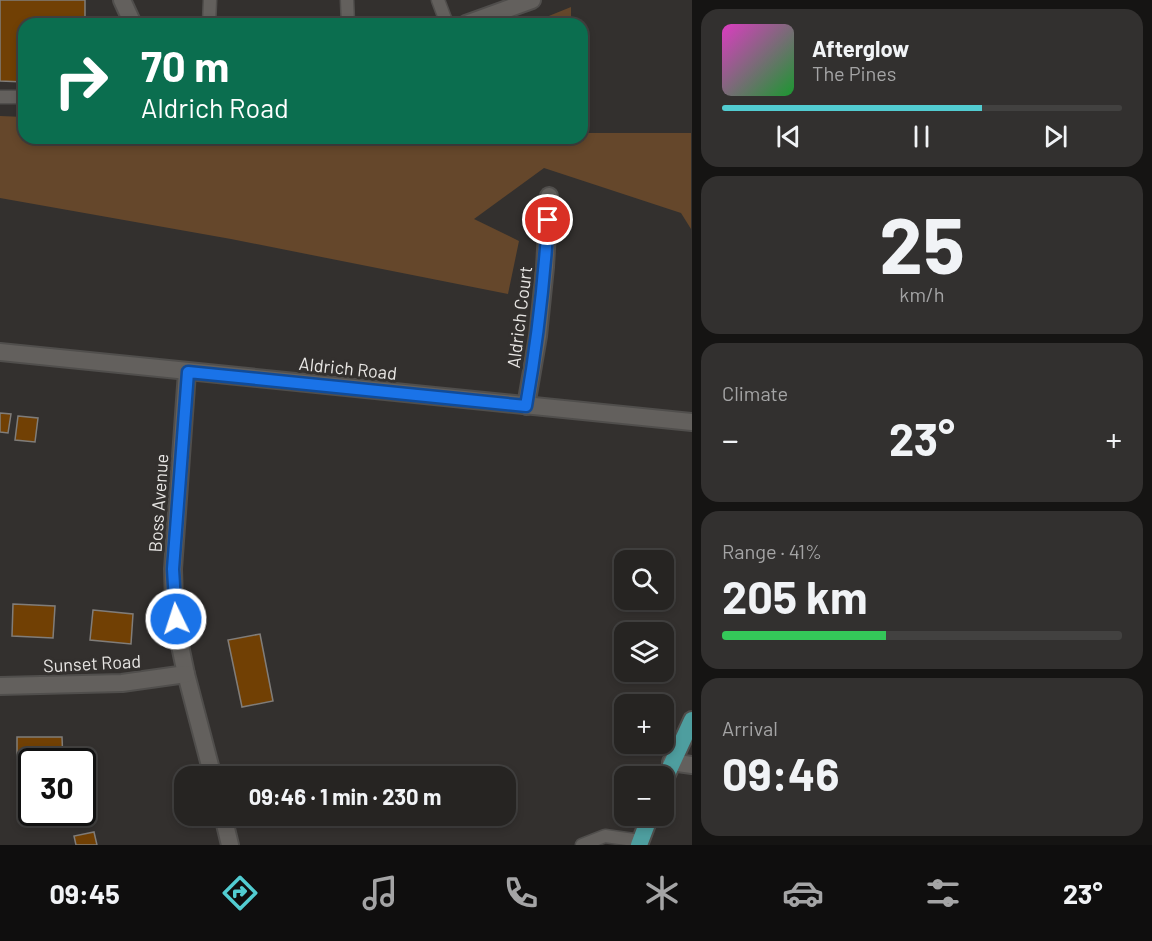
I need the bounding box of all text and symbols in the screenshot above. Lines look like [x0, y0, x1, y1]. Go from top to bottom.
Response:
text: Afterglow [812, 35, 909, 61]
text: 70 m [141, 40, 229, 90]
icon: right [42, 42, 120, 120]
text: The Pines [812, 61, 896, 85]
text: Aldrich Road [141, 91, 289, 123]
icon: previous [772, 120, 805, 153]
icon: pause [905, 120, 938, 153]
icon: next [1039, 120, 1072, 153]
pin [522, 194, 573, 245]
text: 25 [879, 196, 965, 290]
icon: arrive [531, 203, 564, 236]
street label: Aldrich Court [502, 265, 536, 369]
text: km/h [899, 282, 945, 306]
street label: Aldrich Road [298, 352, 398, 384]
text: Climate [722, 381, 788, 405]
text: 23° [889, 411, 955, 465]
text: − [722, 419, 739, 459]
text: + [1105, 419, 1122, 459]
street label: Boss Avenue [144, 453, 172, 553]
text: Range · 41% [722, 539, 822, 563]
map controls [614, 550, 674, 826]
button: search [614, 550, 674, 610]
text: 205 km [722, 569, 868, 623]
position arrow [144, 587, 208, 651]
button: layers [614, 622, 674, 682]
street label: Sunset Road [43, 649, 141, 677]
button: + [614, 694, 674, 754]
text: Arrival [722, 716, 778, 740]
text: 09:46 [722, 746, 839, 800]
speed limit sign: 30 [18, 748, 96, 826]
button: − [614, 766, 674, 826]
text: 09:46 · 1 min · 230 m [249, 783, 441, 809]
icon: directions [219, 872, 261, 914]
icon: music [359, 872, 401, 914]
icon: phone [500, 872, 542, 914]
icon: climate [641, 872, 683, 914]
icon: car [782, 872, 824, 914]
icon: filters [922, 872, 964, 914]
text: 09:45 [49, 877, 120, 909]
text: 23° [1063, 877, 1103, 909]

